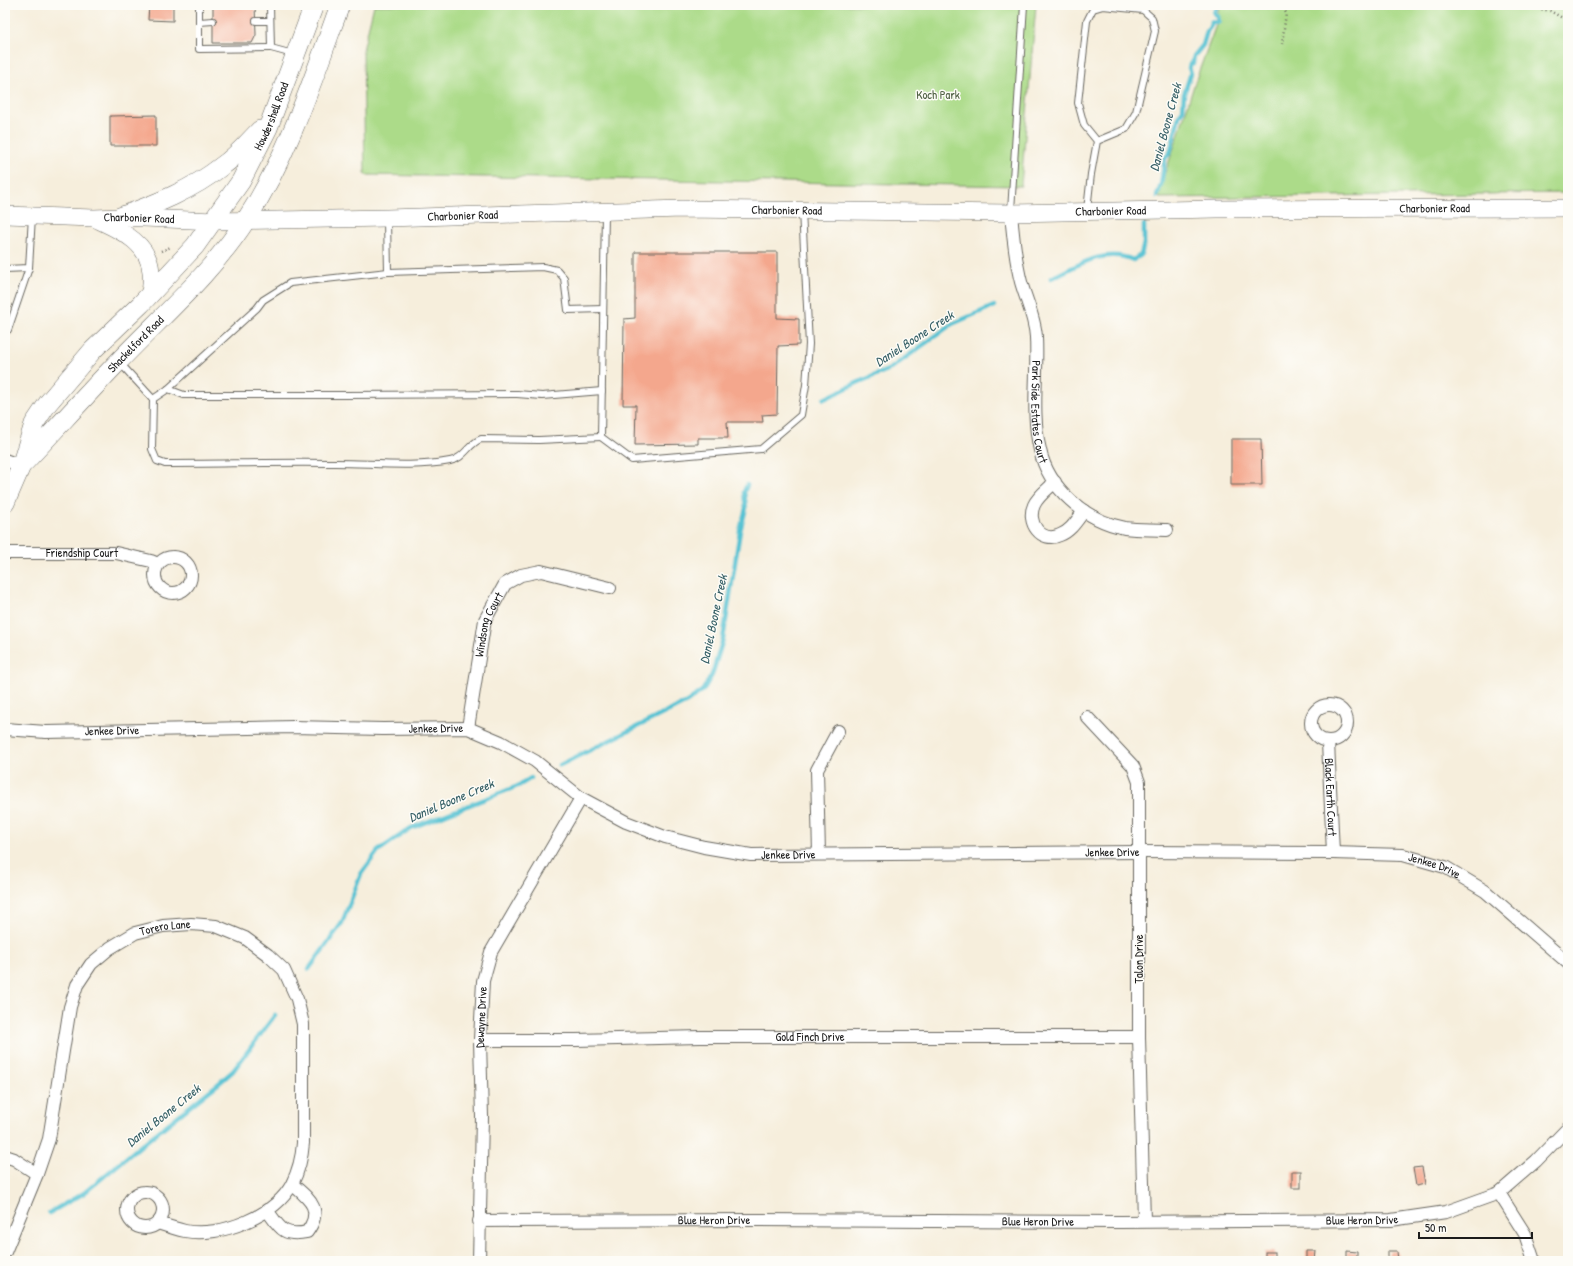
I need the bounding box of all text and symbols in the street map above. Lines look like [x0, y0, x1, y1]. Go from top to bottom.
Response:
street label: Howdershell Road [249, 79, 292, 153]
water label: Daniel Boone Creek [1145, 79, 1186, 173]
park label: Koch Park [916, 86, 960, 103]
street label: Charbonier Road [1399, 199, 1470, 216]
street label: Charbonier Road [751, 201, 822, 219]
street label: Charbonier Road [1075, 201, 1146, 220]
street label: Charbonier Road [427, 206, 499, 225]
street label: Charbonier Road [103, 208, 175, 227]
water label: Daniel Boone Creek [871, 305, 958, 370]
street label: Shackelford Road [103, 311, 168, 376]
street label: Park Side Estates Court [1027, 360, 1053, 466]
street label: Friendship Court [45, 544, 119, 561]
water label: Daniel Boone Creek [695, 571, 732, 665]
street label: Windsong Court [470, 588, 507, 658]
street label: Jenkee Drive [408, 719, 463, 737]
street label: Jenkee Drive [84, 721, 140, 739]
street label: Black Earth Court [1321, 758, 1341, 837]
water label: Daniel Boone Creek [406, 773, 498, 826]
street label: Jenkee Drive [1085, 843, 1140, 860]
street label: Jenkee Drive [761, 845, 816, 863]
street label: Jenkee Drive [1406, 848, 1464, 883]
street label: Torero Lane [138, 915, 191, 940]
street label: Talon Drive [1130, 934, 1147, 984]
street label: Dewayne Drive [471, 986, 491, 1048]
street label: Gold Finch Drive [775, 1028, 845, 1045]
water label: Daniel Boone Creek [122, 1078, 205, 1151]
street label: Blue Heron Drive [1326, 1210, 1399, 1228]
street label: Blue Heron Drive [678, 1211, 750, 1228]
street label: Blue Heron Drive [1002, 1212, 1074, 1230]
scale bar [1419, 1214, 1532, 1240]
text: 50 m [1425, 1219, 1446, 1236]

